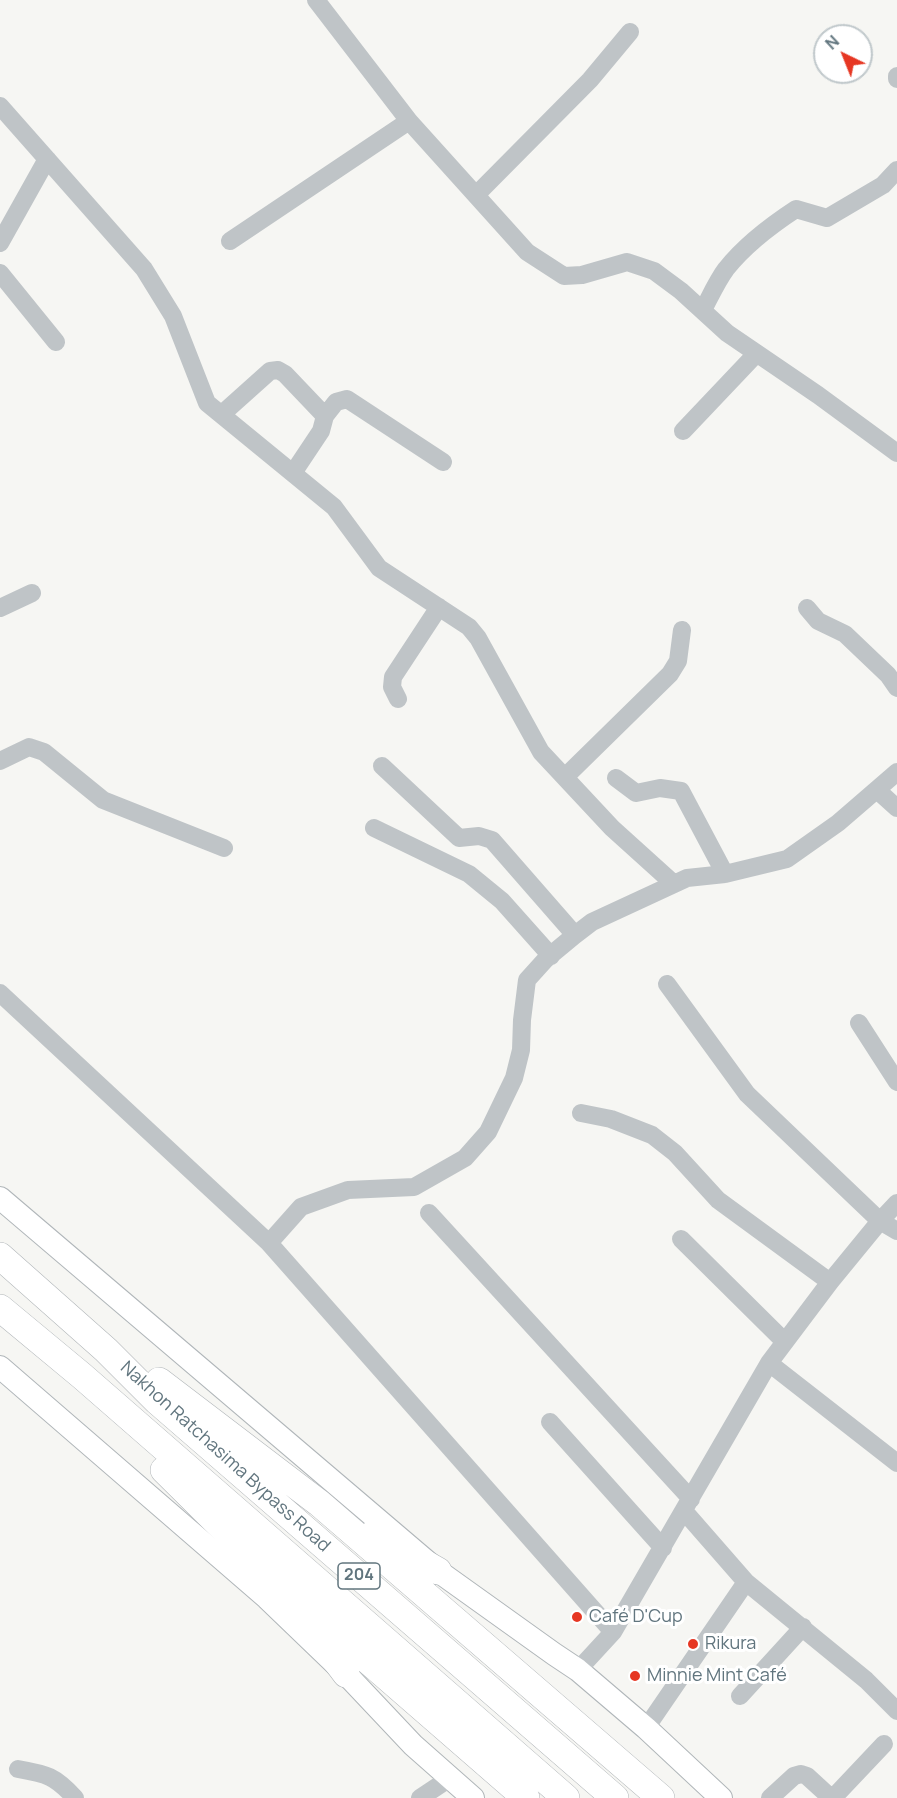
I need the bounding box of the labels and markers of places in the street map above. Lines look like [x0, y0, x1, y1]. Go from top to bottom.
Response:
place label: Café D'Cup [589, 1606, 683, 1628]
marker: Café D'Cup [570, 1610, 584, 1624]
place label: Rikura [705, 1633, 756, 1655]
marker: Rikura [686, 1637, 700, 1651]
place label: Minnie Mint Café [647, 1665, 787, 1687]
marker: Minnie Mint Café [628, 1669, 642, 1683]

